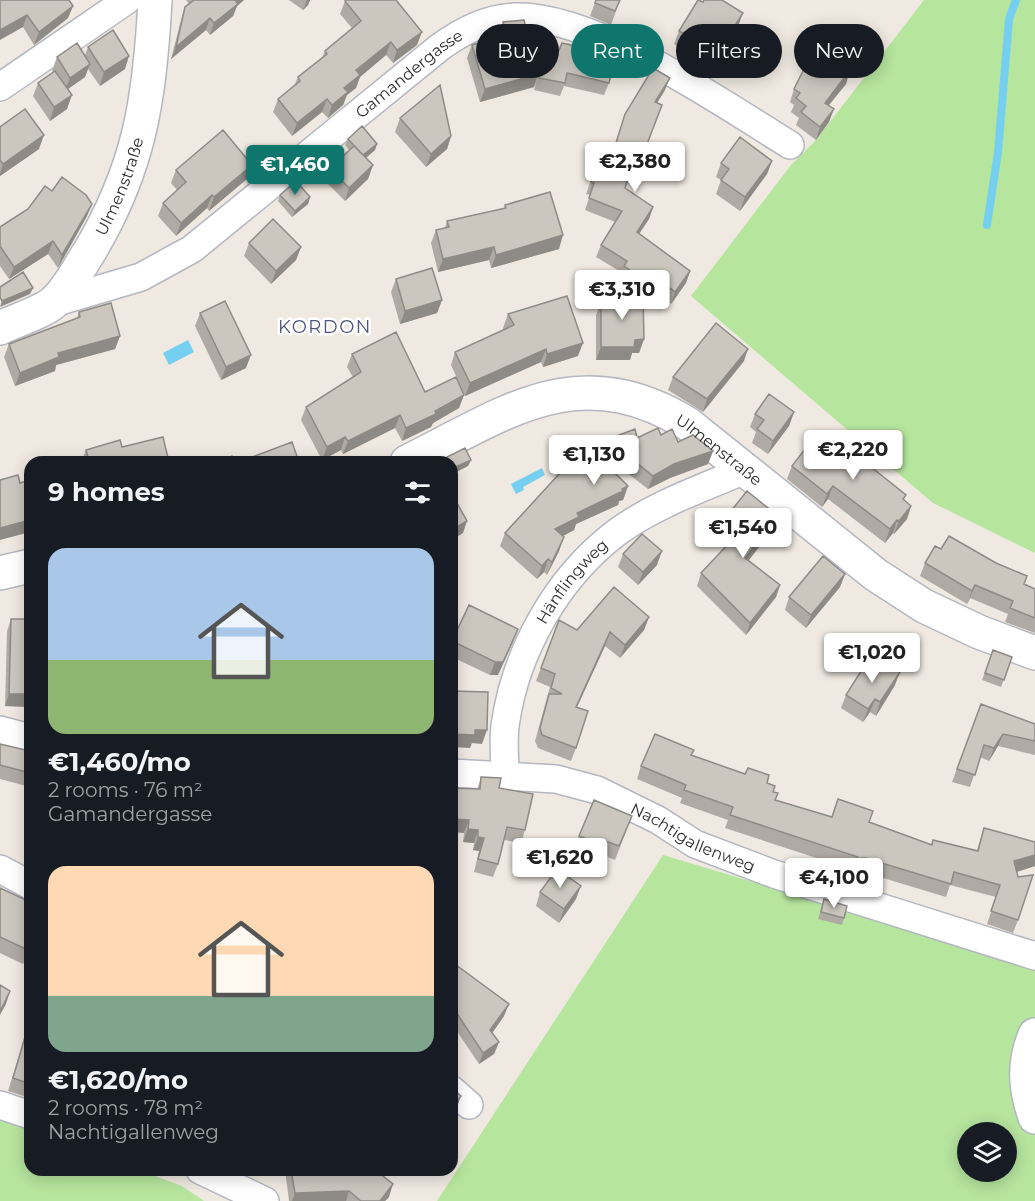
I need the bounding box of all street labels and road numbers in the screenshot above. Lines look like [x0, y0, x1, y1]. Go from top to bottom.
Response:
street label: Gamandergasse [351, 25, 466, 122]
street label: Ulmenstraße [91, 135, 147, 239]
street label: Ulmenstraße [673, 410, 766, 489]
street label: Hänflingweg [532, 535, 611, 627]
street label: Nachtigallenweg [628, 799, 758, 876]

